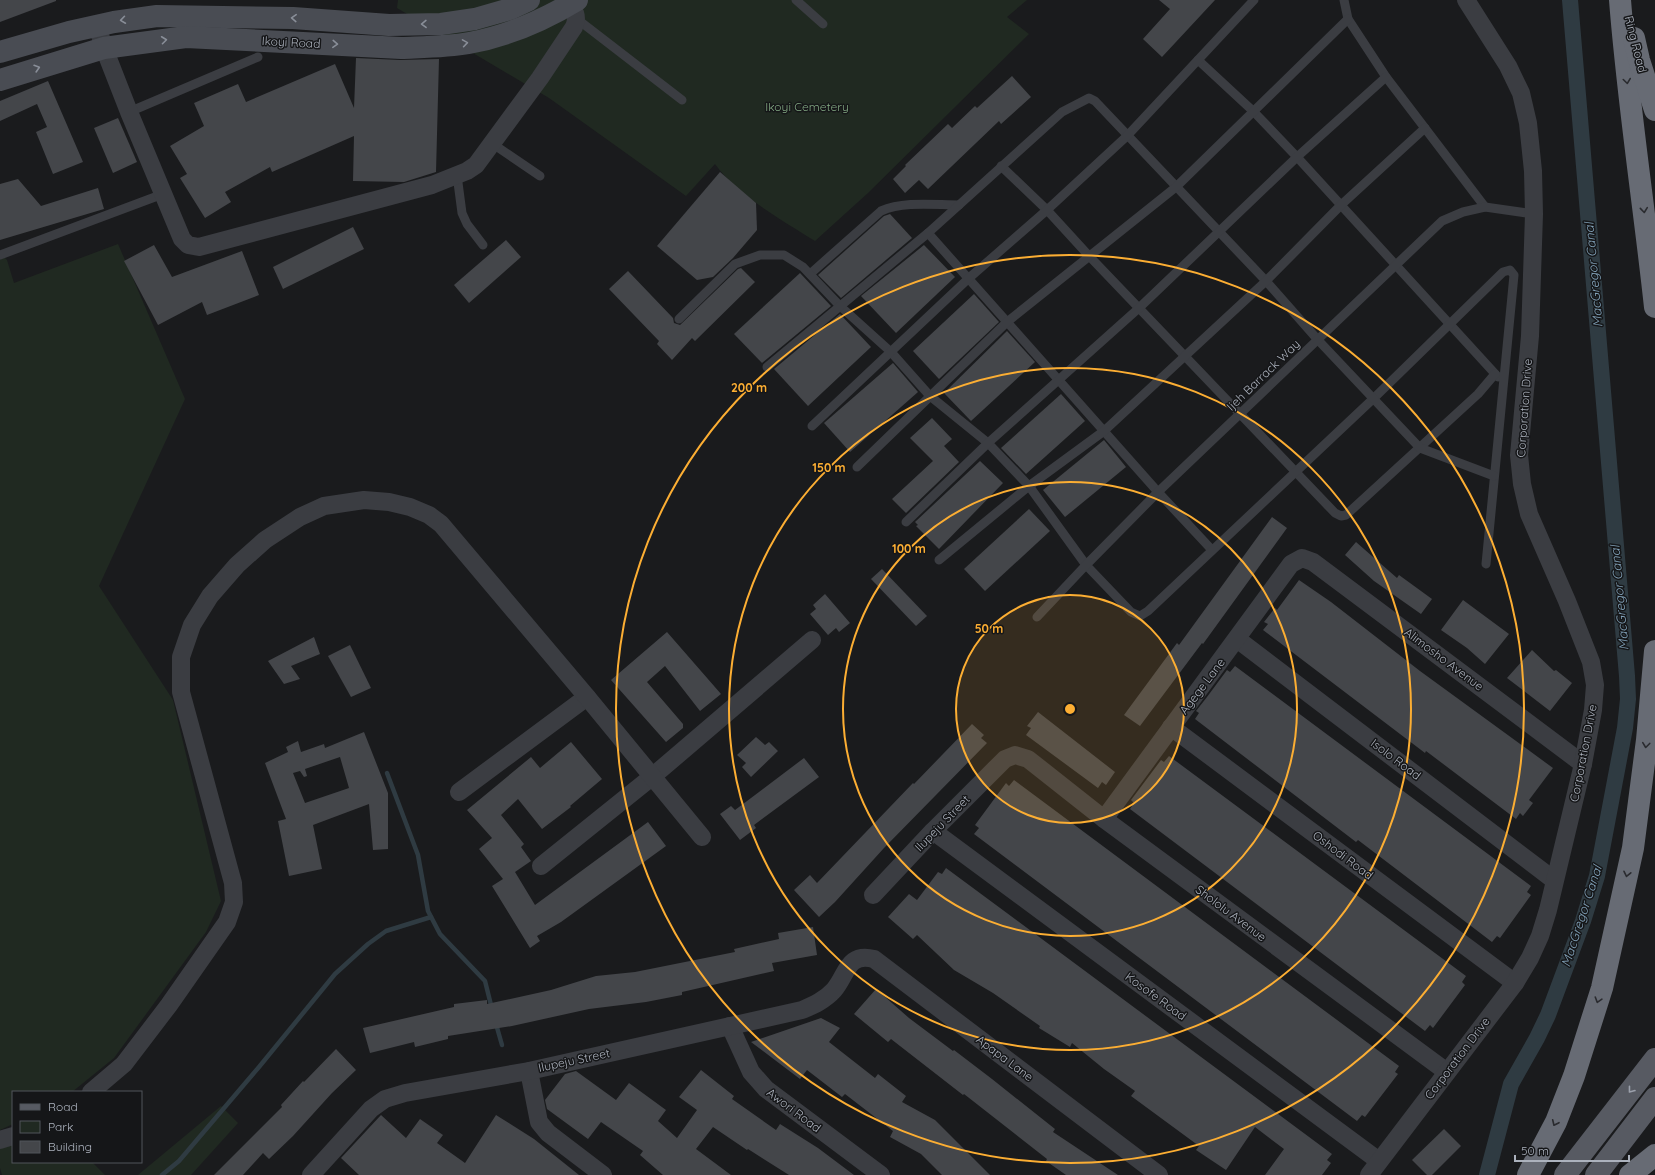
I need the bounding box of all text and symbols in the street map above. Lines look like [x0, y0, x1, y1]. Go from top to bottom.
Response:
one-way arrow [291, 14, 297, 23]
street label: Ring Road [1622, 14, 1650, 74]
one-way arrow [119, 15, 126, 24]
one-way arrow [421, 20, 427, 28]
street label: Ikoyi Road [261, 33, 321, 51]
one-way arrow [161, 36, 167, 45]
one-way arrow [462, 39, 468, 48]
one-way arrow [332, 40, 338, 49]
one-way arrow [33, 64, 40, 73]
one-way arrow [1623, 78, 1632, 84]
park label: Ikoyi Cemetery [765, 99, 849, 114]
one-way arrow [1640, 206, 1649, 213]
water label: MacGregor Canal [1580, 220, 1606, 328]
street label: Ijeh Barrack Way [1223, 336, 1303, 414]
street label: Corporation Drive [1513, 358, 1535, 458]
text: 200 m [731, 380, 767, 395]
text: 150 m [812, 460, 846, 475]
text: 100 m [892, 541, 926, 556]
water label: MacGregor Canal [1606, 543, 1632, 651]
text: 50 m [975, 621, 1003, 636]
street label: Alimosho Avenue [1401, 624, 1487, 694]
street label: Agege Lane [1176, 655, 1228, 717]
centre of rings [1063, 702, 1077, 716]
street label: Corporation Drive [1566, 703, 1600, 803]
street label: Isolo Road [1368, 735, 1424, 783]
one-way arrow [1642, 742, 1651, 748]
street label: Ilupeju Street [911, 792, 973, 854]
street label: Oshodi Road [1310, 827, 1376, 883]
water label: MacGregor Canal [1557, 861, 1606, 969]
one-way arrow [1624, 871, 1632, 877]
street label: Shololu Avenue [1193, 882, 1269, 945]
street label: Kosofe Road [1123, 969, 1189, 1023]
one-way arrow [1594, 997, 1603, 1004]
street label: Corporation Drive [1421, 1014, 1493, 1102]
street label: Apapa Lane [974, 1032, 1037, 1084]
street label: Ilupeju Street [537, 1045, 611, 1075]
street label: Awori Road [764, 1085, 824, 1135]
one-way arrow [1629, 1085, 1636, 1092]
legend [12, 1091, 142, 1163]
text: Road [48, 1099, 78, 1114]
text: Park [48, 1119, 73, 1134]
one-way arrow [1552, 1119, 1560, 1126]
scale bar [1515, 1137, 1629, 1163]
text: Building [48, 1139, 92, 1154]
text: 50 m [1521, 1143, 1549, 1158]

